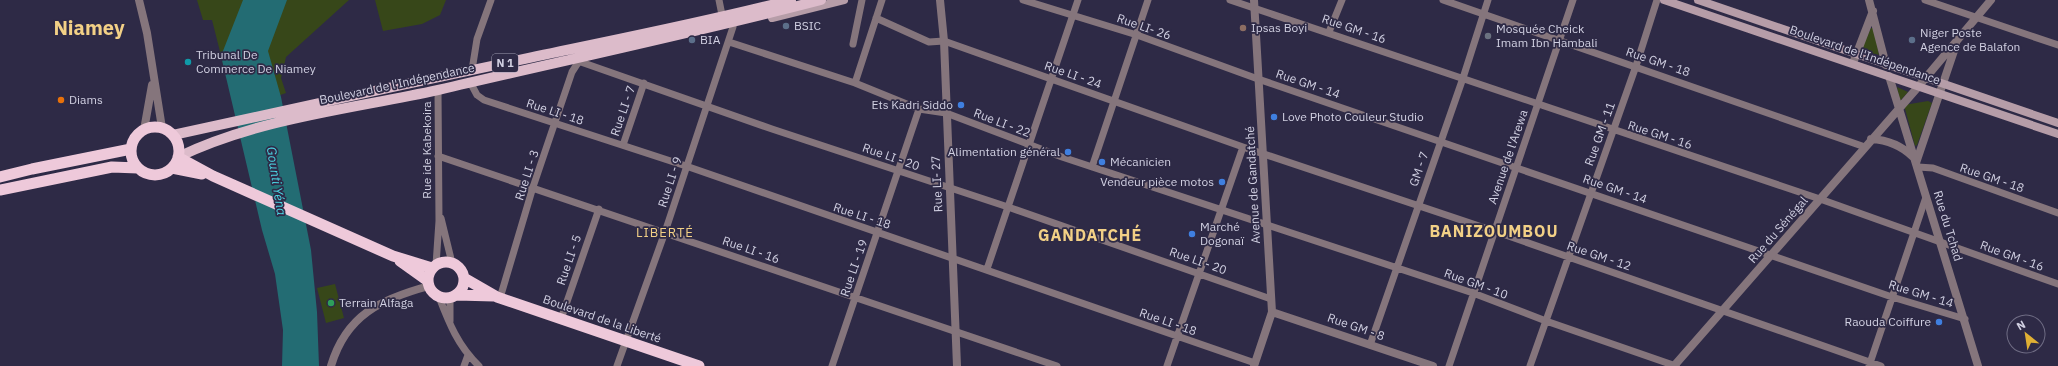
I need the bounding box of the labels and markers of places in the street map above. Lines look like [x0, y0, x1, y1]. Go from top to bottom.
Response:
place label: BSIC [794, 18, 822, 33]
place label: Ipsas Boyi [1251, 20, 1307, 35]
marker: BSIC [781, 21, 791, 31]
place label: Mosquée Cheick Imam Ibn Hambali [1496, 21, 1597, 50]
marker: Ipsas Boyi [1238, 23, 1248, 33]
place label: Niger Poste Agence de Balafon [1920, 25, 2020, 54]
marker: Mosquée Cheick Imam Ibn Hambali [1483, 31, 1493, 41]
place label: BIA [700, 32, 721, 47]
marker: BIA [687, 35, 697, 45]
marker: Niger Poste Agence de Balafon [1907, 35, 1917, 45]
place label: Tribunal De Commerce De Niamey [196, 47, 316, 76]
marker: Tribunal De Commerce De Niamey [183, 57, 193, 67]
place label: Diams [69, 92, 103, 107]
marker: Diams [56, 95, 66, 105]
place label: Ets Kadri Siddo [871, 97, 953, 112]
marker: Ets Kadri Siddo [956, 100, 966, 110]
place label: Love Photo Couleur Studio [1282, 109, 1424, 124]
marker: Love Photo Couleur Studio [1269, 112, 1279, 122]
place label: Alimentation général [948, 144, 1060, 159]
marker: Alimentation général [1063, 147, 1073, 157]
place label: Mécanicien [1110, 154, 1171, 169]
marker: Mécanicien [1097, 157, 1107, 167]
place label: Vendeur pièce motos [1100, 174, 1214, 189]
marker: Vendeur pièce motos [1217, 177, 1227, 187]
place label: Marché Dogonaï [1200, 219, 1245, 248]
marker: Marché Dogonaï [1187, 229, 1197, 239]
place label: Terrain Alfaga [339, 295, 414, 310]
marker: Terrain Alfaga [326, 298, 336, 308]
place label: Raouda Coiffure [1845, 314, 1931, 329]
marker: Raouda Coiffure [1934, 317, 1944, 327]

